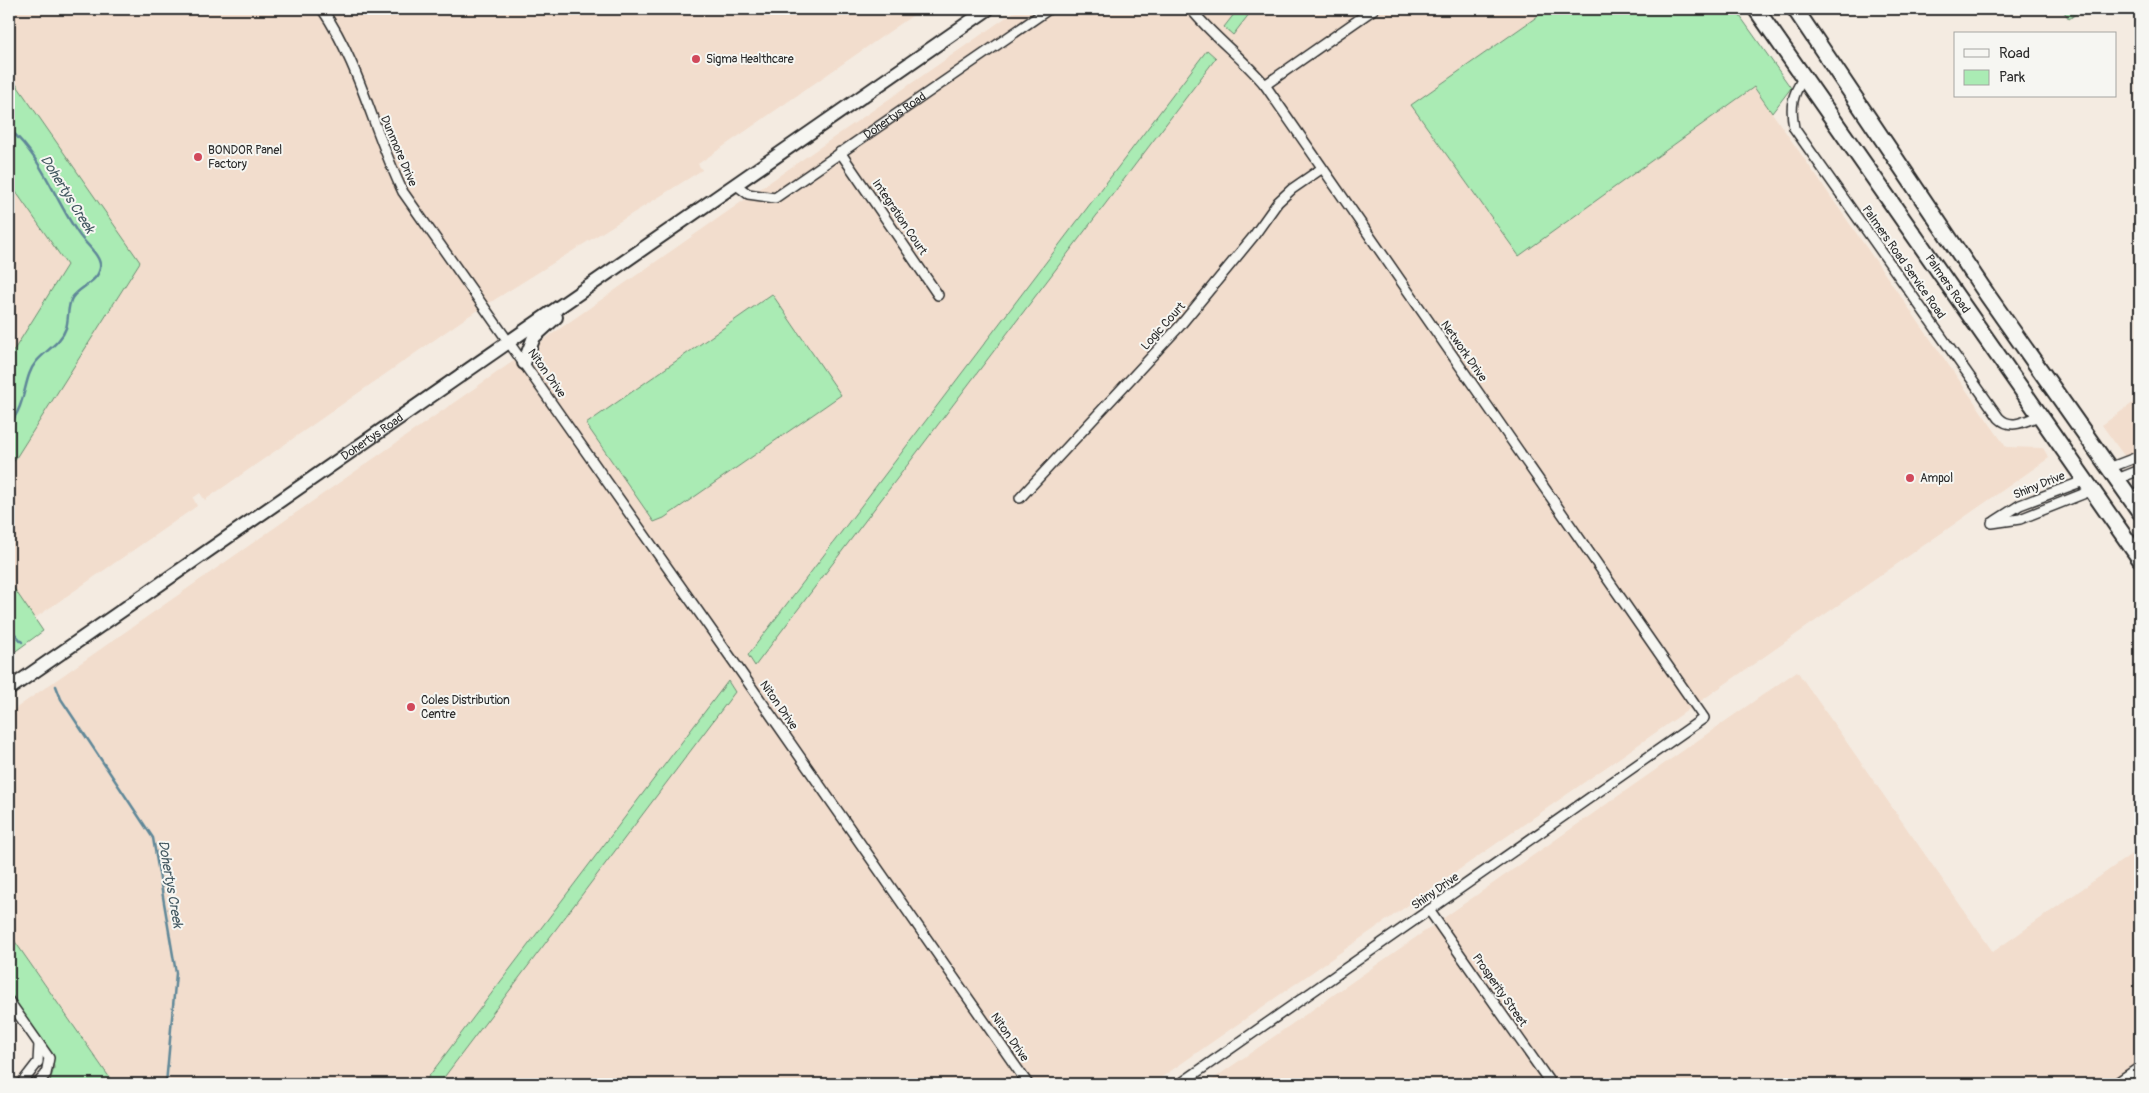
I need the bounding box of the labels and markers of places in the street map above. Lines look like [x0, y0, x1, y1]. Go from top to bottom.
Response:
place label: Sigma Healthcare [706, 52, 794, 67]
marker: Sigma Healthcare [690, 53, 702, 65]
place label: BONDOR Panel Factory [208, 143, 282, 172]
marker: BONDOR Panel Factory [192, 151, 204, 163]
place label: Ampol [1920, 471, 1953, 486]
marker: Ampol [1904, 472, 1916, 484]
place label: Coles Distribution Centre [421, 693, 510, 722]
marker: Coles Distribution Centre [405, 701, 417, 713]

